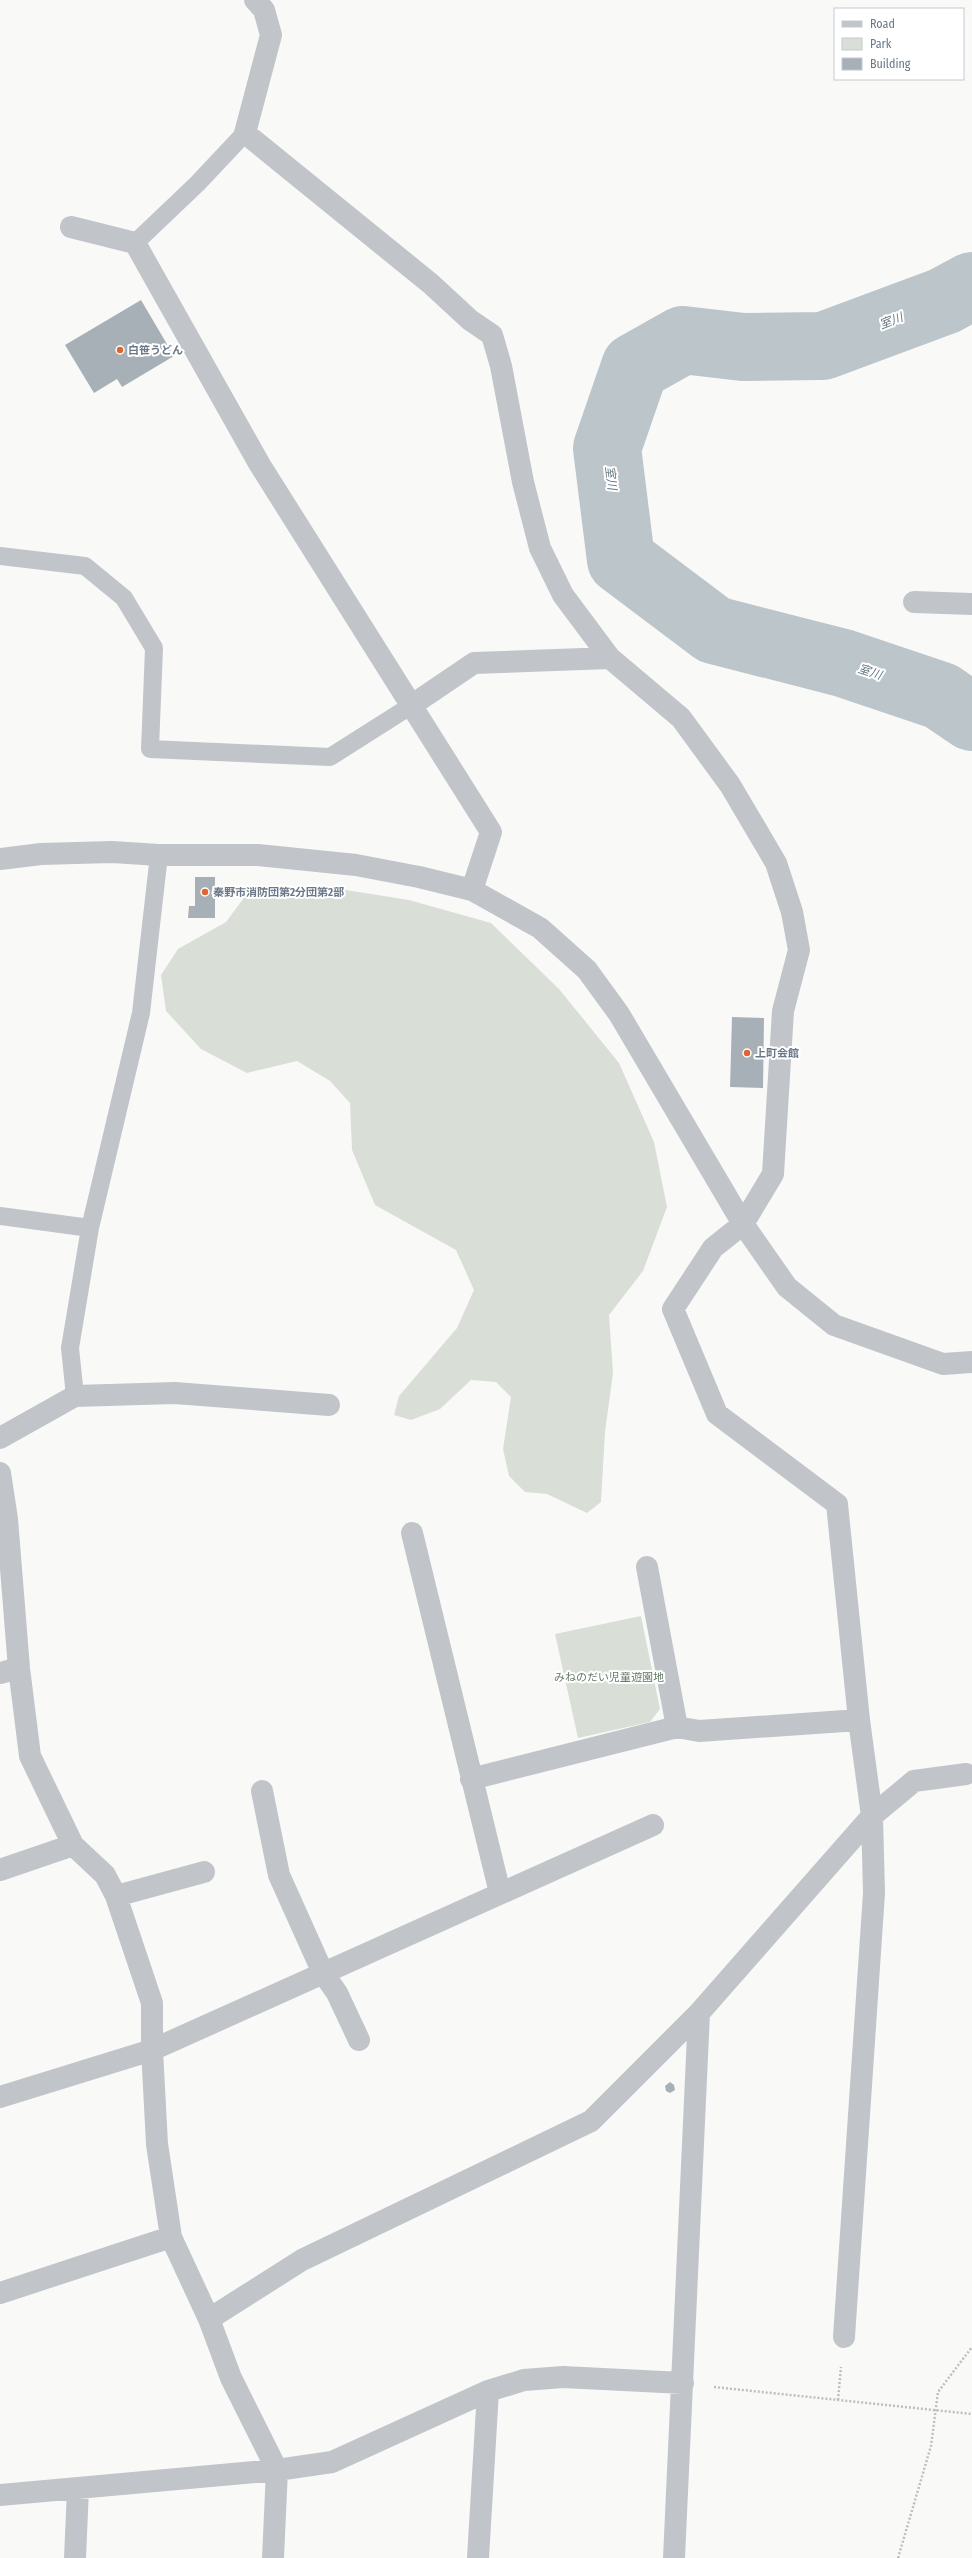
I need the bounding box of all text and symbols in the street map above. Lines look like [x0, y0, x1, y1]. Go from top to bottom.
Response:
legend [834, 8, 964, 80]
text: Road [870, 17, 895, 31]
text: Park [870, 37, 892, 51]
text: Building [870, 57, 911, 71]
water label: 室川 [877, 309, 907, 332]
place label: 白笹うどん [128, 344, 183, 357]
marker: 白笹うどん [115, 345, 125, 355]
water label: 室川 [603, 465, 620, 493]
water label: 室川 [856, 662, 885, 683]
place label: 秦野市消防団第2分団第2部 [213, 886, 344, 899]
marker: 秦野市消防団第2分団第2部 [200, 887, 210, 897]
place label: 上町会館 [755, 1047, 799, 1060]
marker: 上町会館 [742, 1048, 752, 1058]
park label: みねのだい児童遊園地 [554, 1671, 664, 1684]

